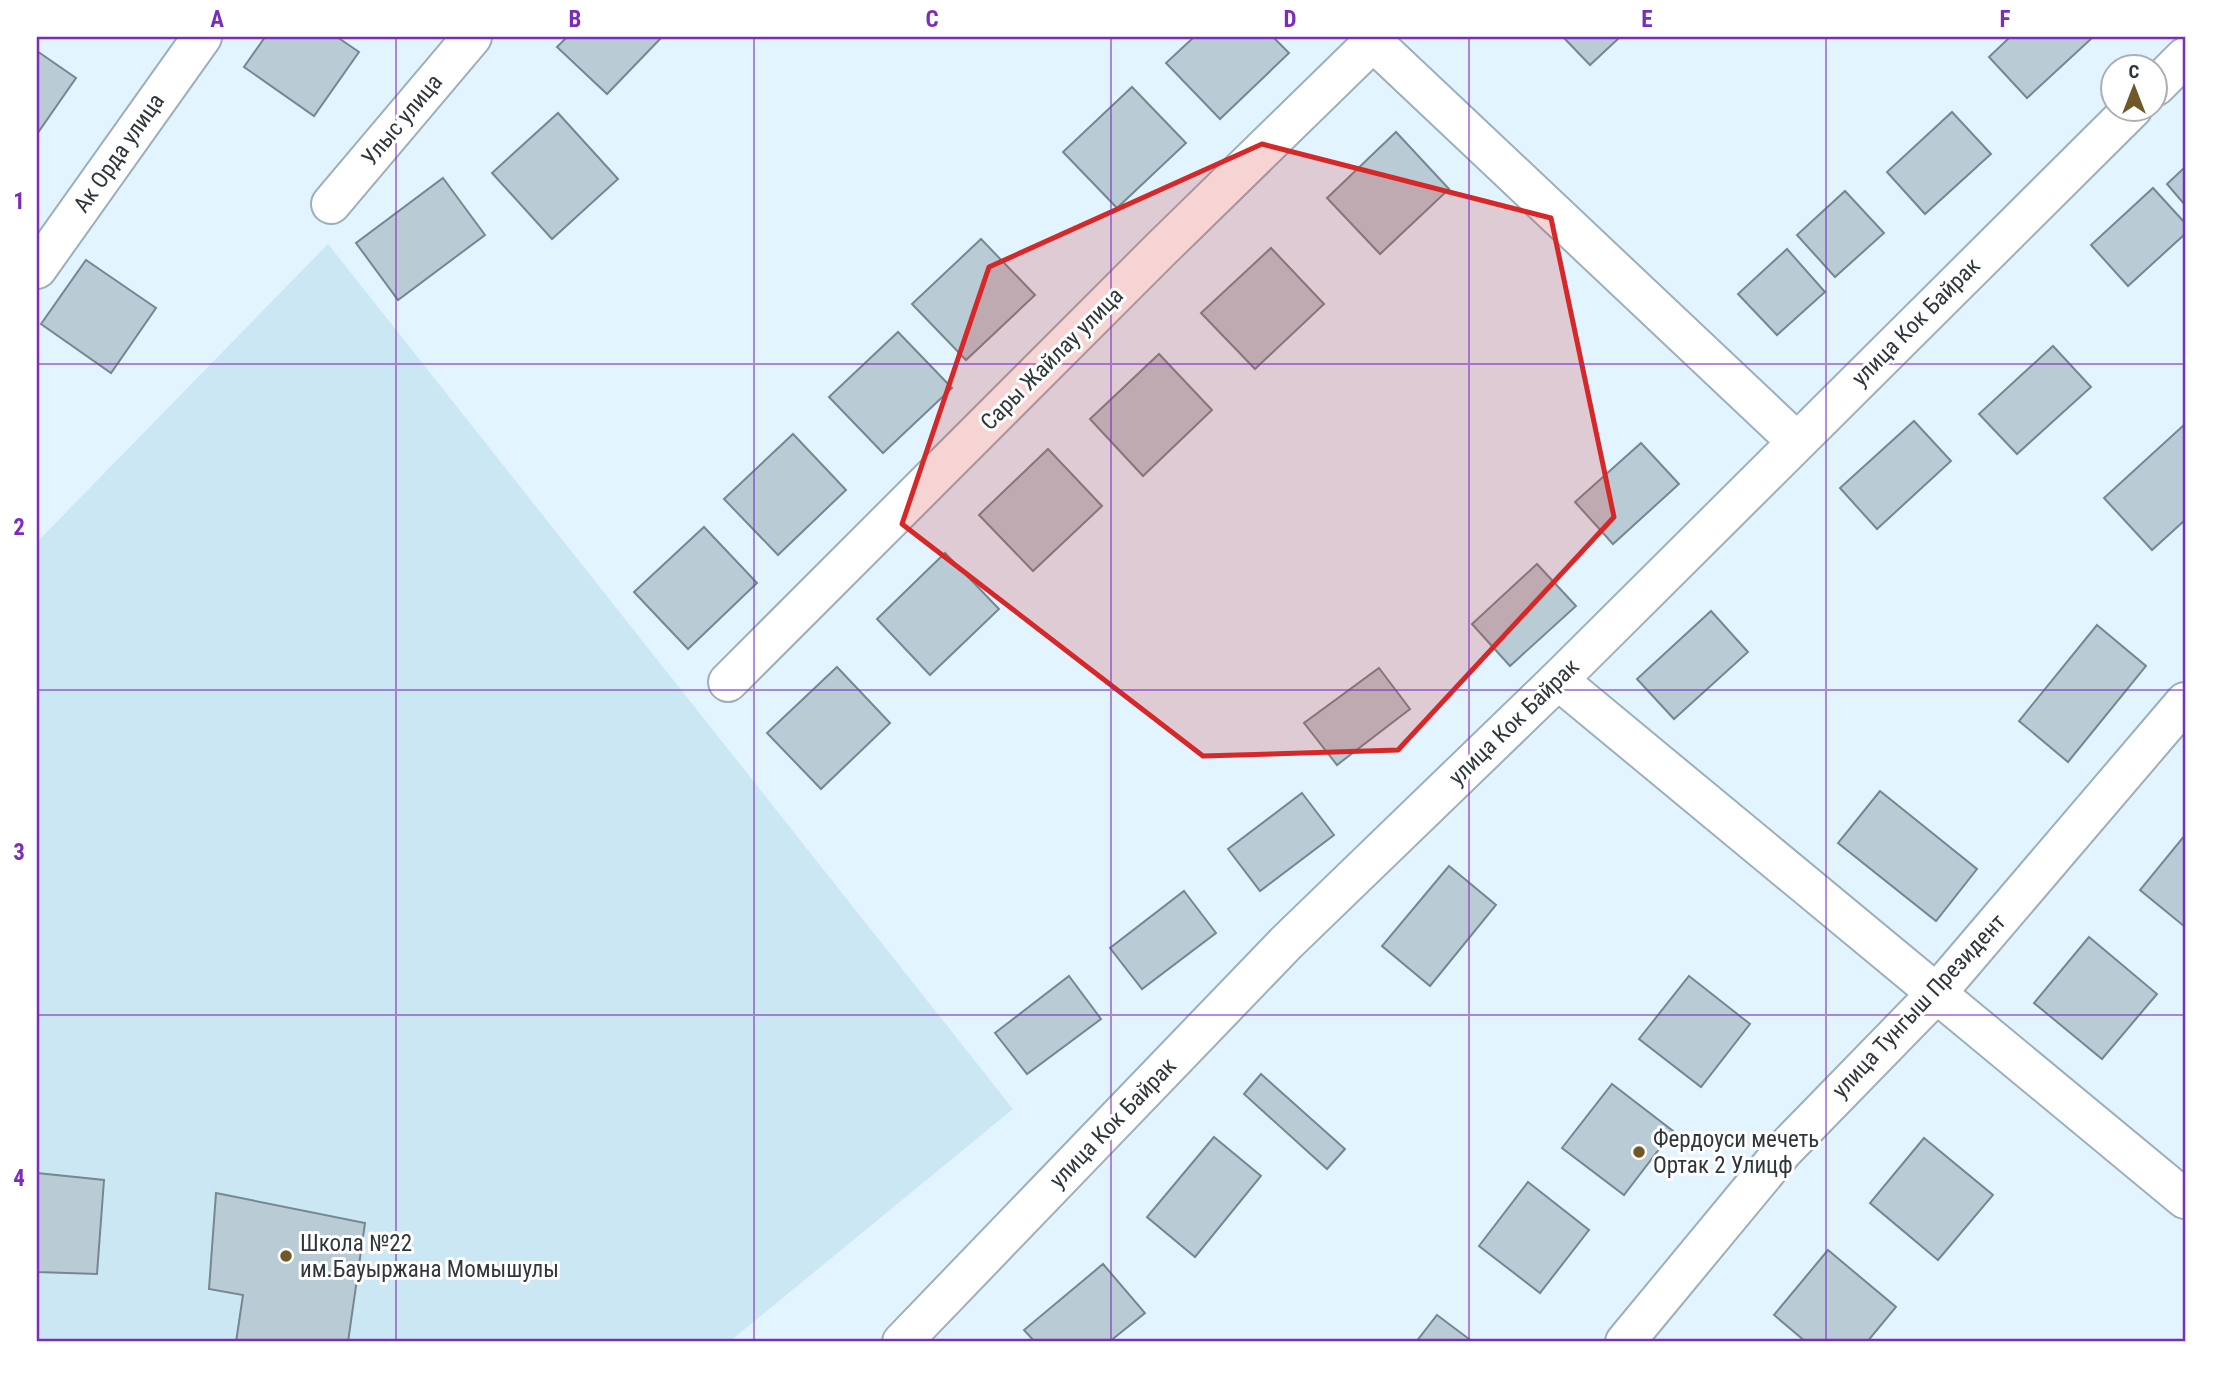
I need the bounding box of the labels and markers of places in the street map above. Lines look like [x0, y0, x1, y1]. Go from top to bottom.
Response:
place label: Фердоуси мечеть Ортак 2 Улицф [1653, 1126, 1819, 1179]
marker: Фердоуси мечеть Ортак 2 Улицф [1631, 1144, 1647, 1160]
place label: Школа №22 им.Бауыржана Момышулы [300, 1230, 559, 1283]
marker: Школа №22 им.Бауыржана Момышулы [278, 1248, 294, 1264]

